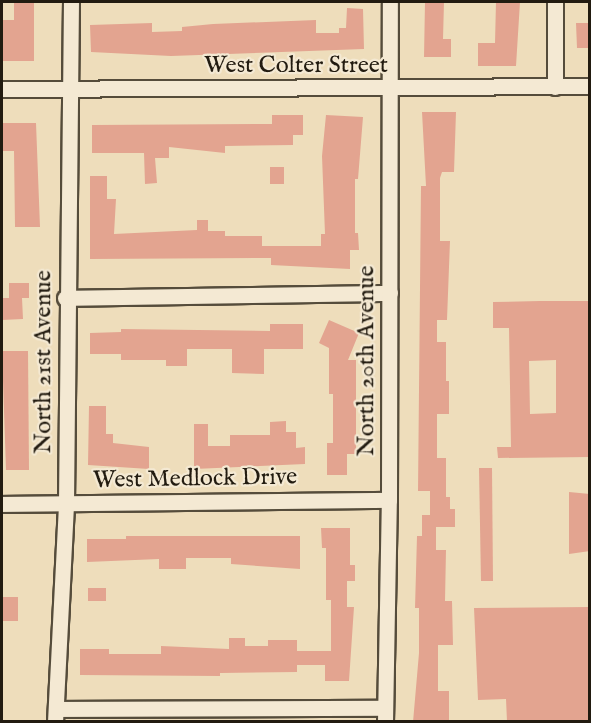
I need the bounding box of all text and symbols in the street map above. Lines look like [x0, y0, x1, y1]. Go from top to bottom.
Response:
street label: West Colter Street [204, 52, 388, 80]
street label: North 20th Avenue [353, 266, 381, 456]
street label: North 21st Avenue [30, 270, 58, 454]
street label: West Medlock Drive [93, 463, 297, 495]

